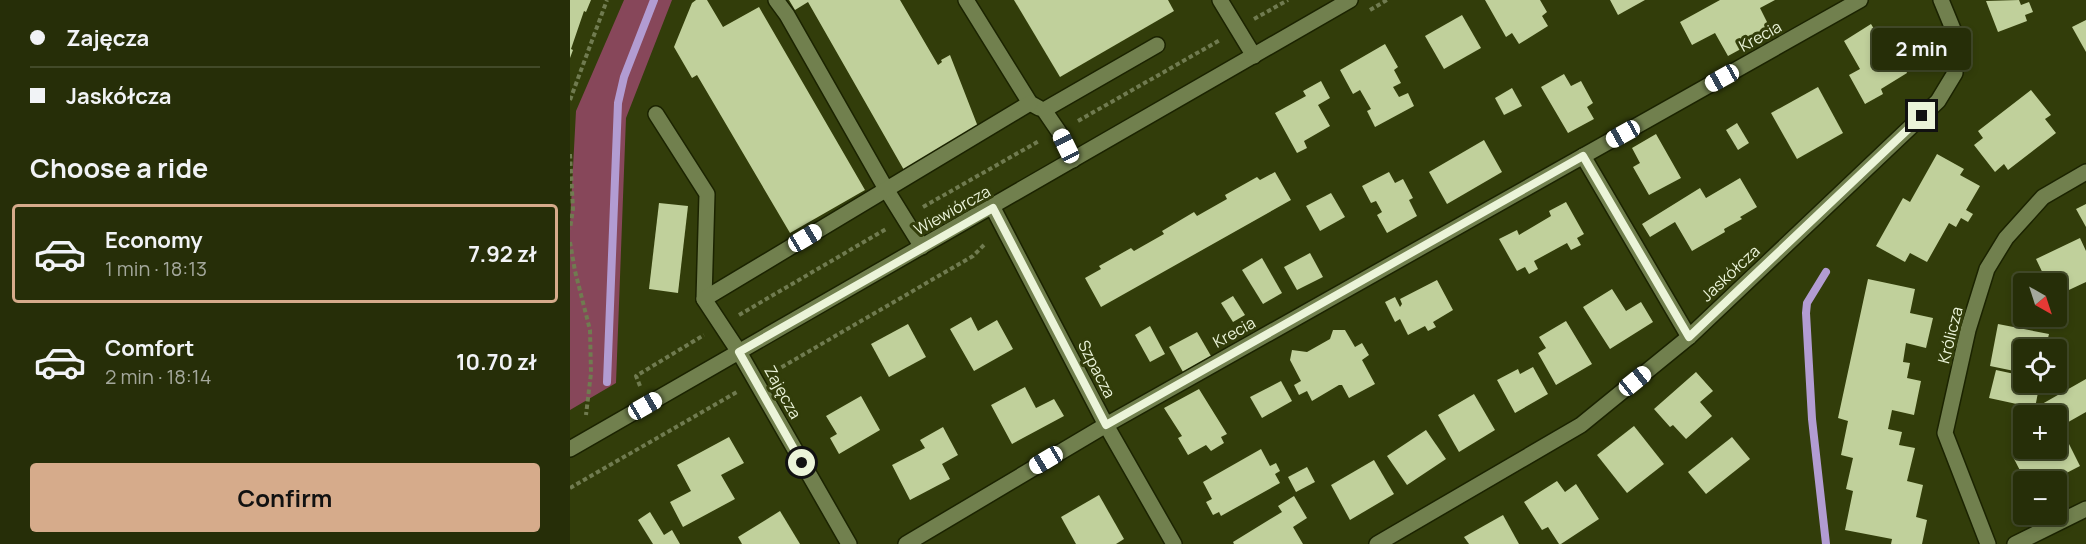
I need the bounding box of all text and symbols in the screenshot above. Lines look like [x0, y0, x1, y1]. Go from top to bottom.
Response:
street label: Krecia [1735, 15, 1785, 57]
text: Zajęcza [66, 23, 149, 53]
callout: 2 min [1872, 29, 1972, 71]
text: 2 min [1895, 35, 1948, 62]
car [1702, 61, 1742, 95]
text: Jaskółcza [66, 81, 172, 111]
route end [1908, 102, 1935, 129]
car [1603, 117, 1643, 151]
car [1050, 126, 1082, 166]
text: Choose a ride [30, 149, 208, 186]
street label: Wiewiórcza [910, 180, 994, 240]
car [785, 221, 825, 255]
text: Economy [105, 225, 203, 255]
icon: car [33, 227, 87, 281]
text: 7.92 zł [468, 239, 537, 269]
street label: Jaskółcza [1696, 240, 1764, 306]
text: 1 min · 18:13 [105, 255, 207, 282]
north arrow [2013, 273, 2067, 327]
map controls [2013, 273, 2067, 525]
street label: Królicza [1932, 304, 1968, 366]
street label: Krecia [1209, 311, 1259, 353]
text: Comfort [105, 333, 194, 363]
icon: car [33, 335, 87, 389]
street label: Szpacza [1073, 336, 1121, 402]
button: locate [2013, 339, 2067, 393]
text: 10.70 zł [456, 347, 537, 377]
street label: Zajęcza [759, 361, 807, 423]
text: 2 min · 18:14 [105, 363, 211, 390]
car [1615, 363, 1655, 399]
car [625, 389, 665, 423]
button: + [2013, 405, 2067, 459]
car [1026, 443, 1066, 477]
route start [788, 449, 815, 476]
button: Confirm [30, 463, 540, 532]
button: − [2013, 471, 2067, 525]

